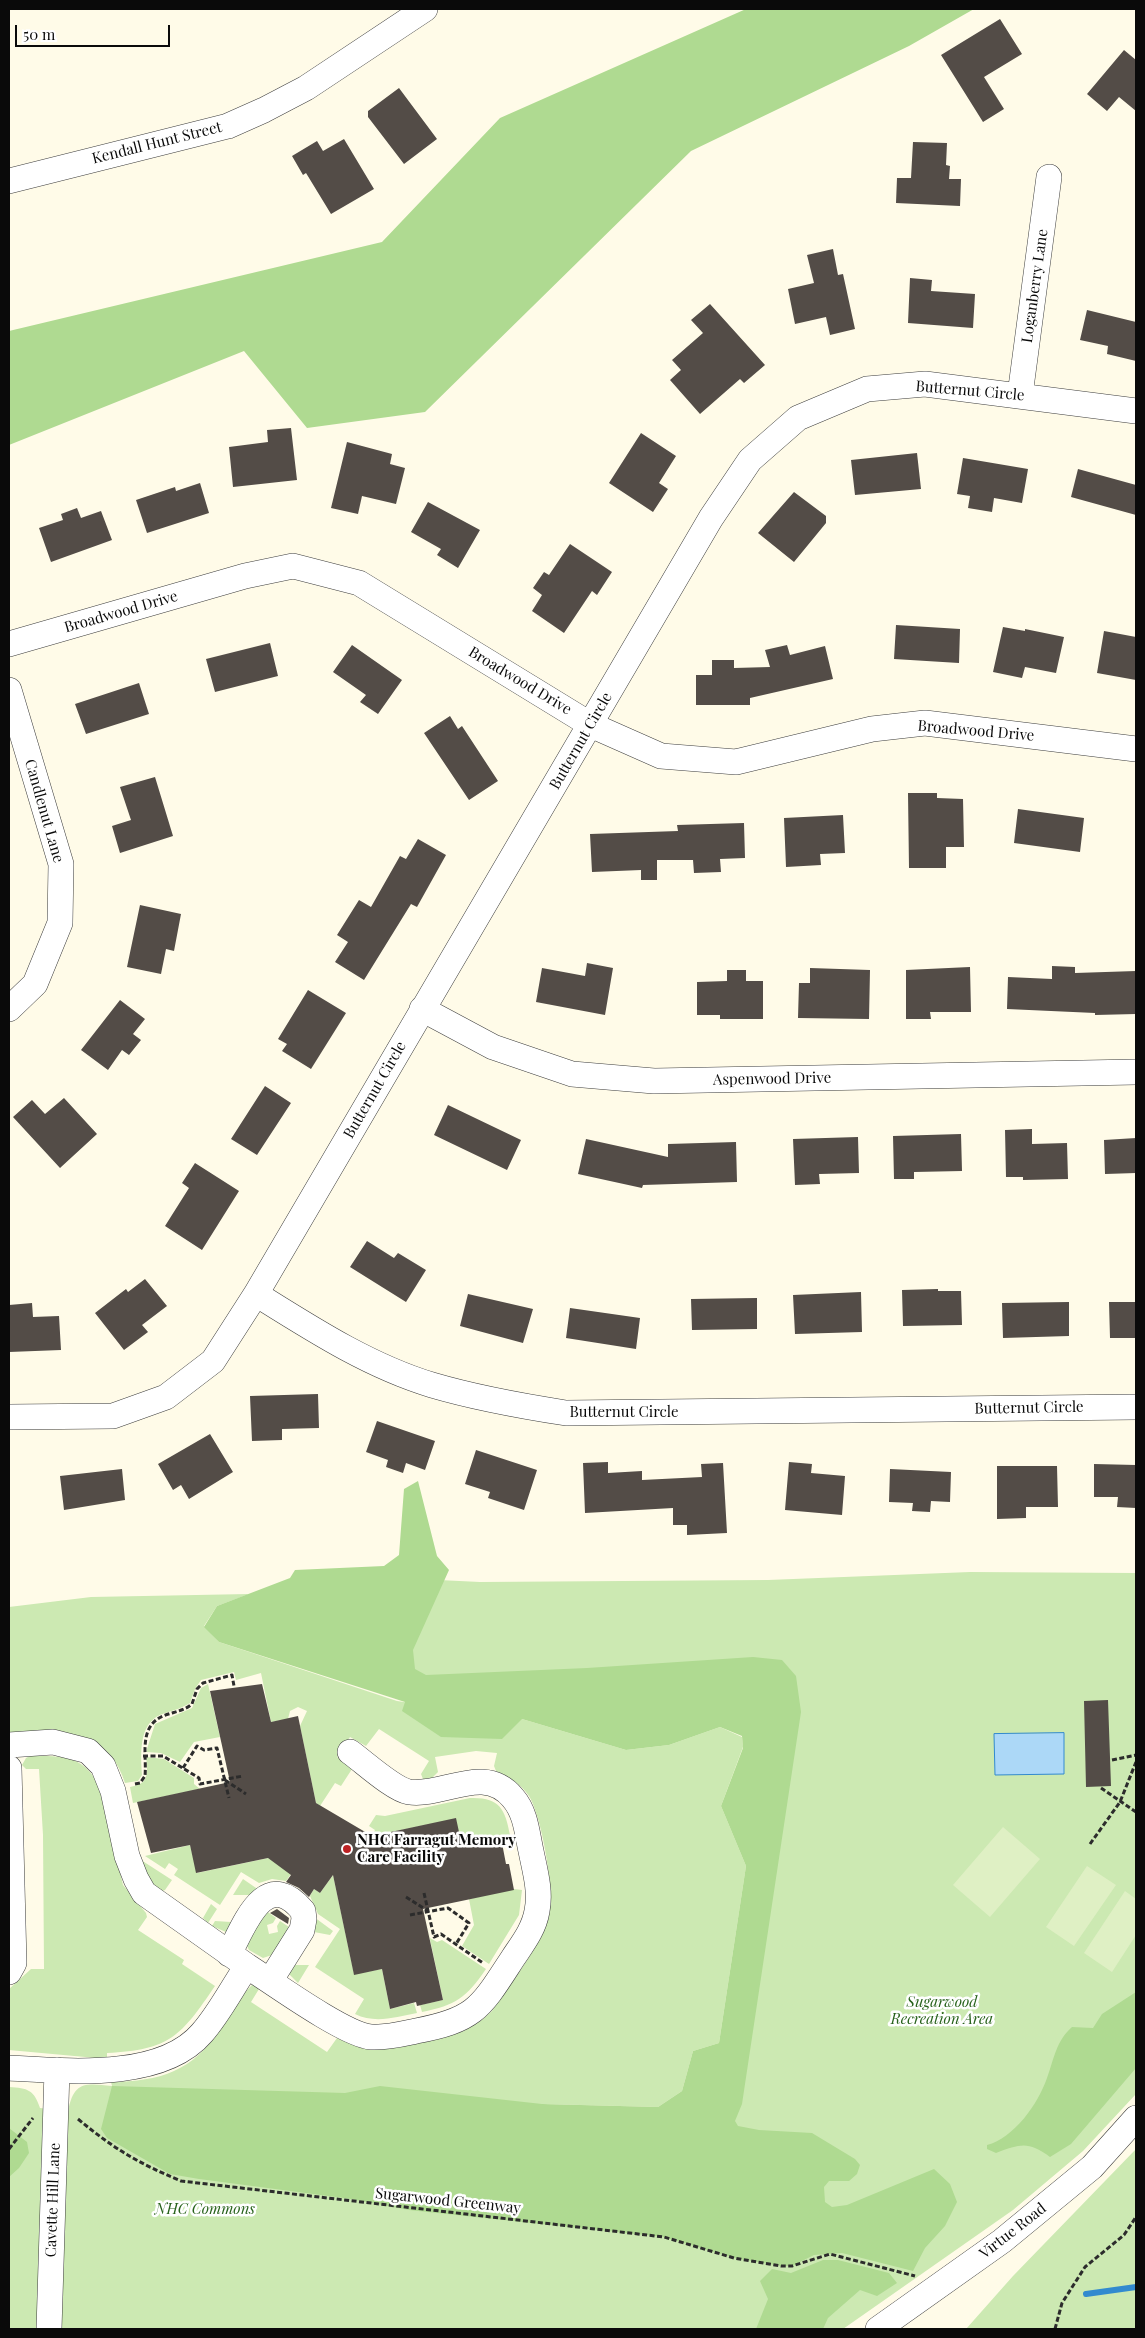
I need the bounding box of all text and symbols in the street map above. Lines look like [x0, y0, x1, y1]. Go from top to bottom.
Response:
scale bar [18, 15, 172, 47]
text: 50 m [23, 24, 55, 44]
street label: Kendall Hunt Street [90, 118, 224, 168]
street label: Loganberry Lane [1018, 228, 1052, 344]
street label: Butternut Circle [915, 377, 1025, 405]
street label: Broadwood Drive [62, 587, 180, 637]
street label: Broadwood Drive [465, 643, 575, 719]
street label: Butternut Circle [546, 689, 616, 793]
street label: Broadwood Drive [917, 717, 1035, 745]
street label: Candlenut Lane [21, 757, 67, 865]
street label: Butternut Circle [340, 1038, 410, 1142]
street label: Aspenwood Drive [713, 1069, 831, 1089]
street label: Butternut Circle [974, 1398, 1084, 1418]
street label: Butternut Circle [569, 1403, 679, 1421]
place label: NHC Farragut Memory Care Facility [357, 1831, 516, 1866]
marker: NHC Farragut Memory Care Facility [341, 1843, 353, 1855]
park label: Sugarwood Recreation Area [891, 1993, 993, 2028]
street label: Cavette Hill Lane [42, 2142, 64, 2258]
street label: Sugarwood Greenway [374, 2184, 522, 2218]
street label: Virtue Road [976, 2199, 1050, 2263]
park label: NHC Commons [155, 2200, 255, 2218]

